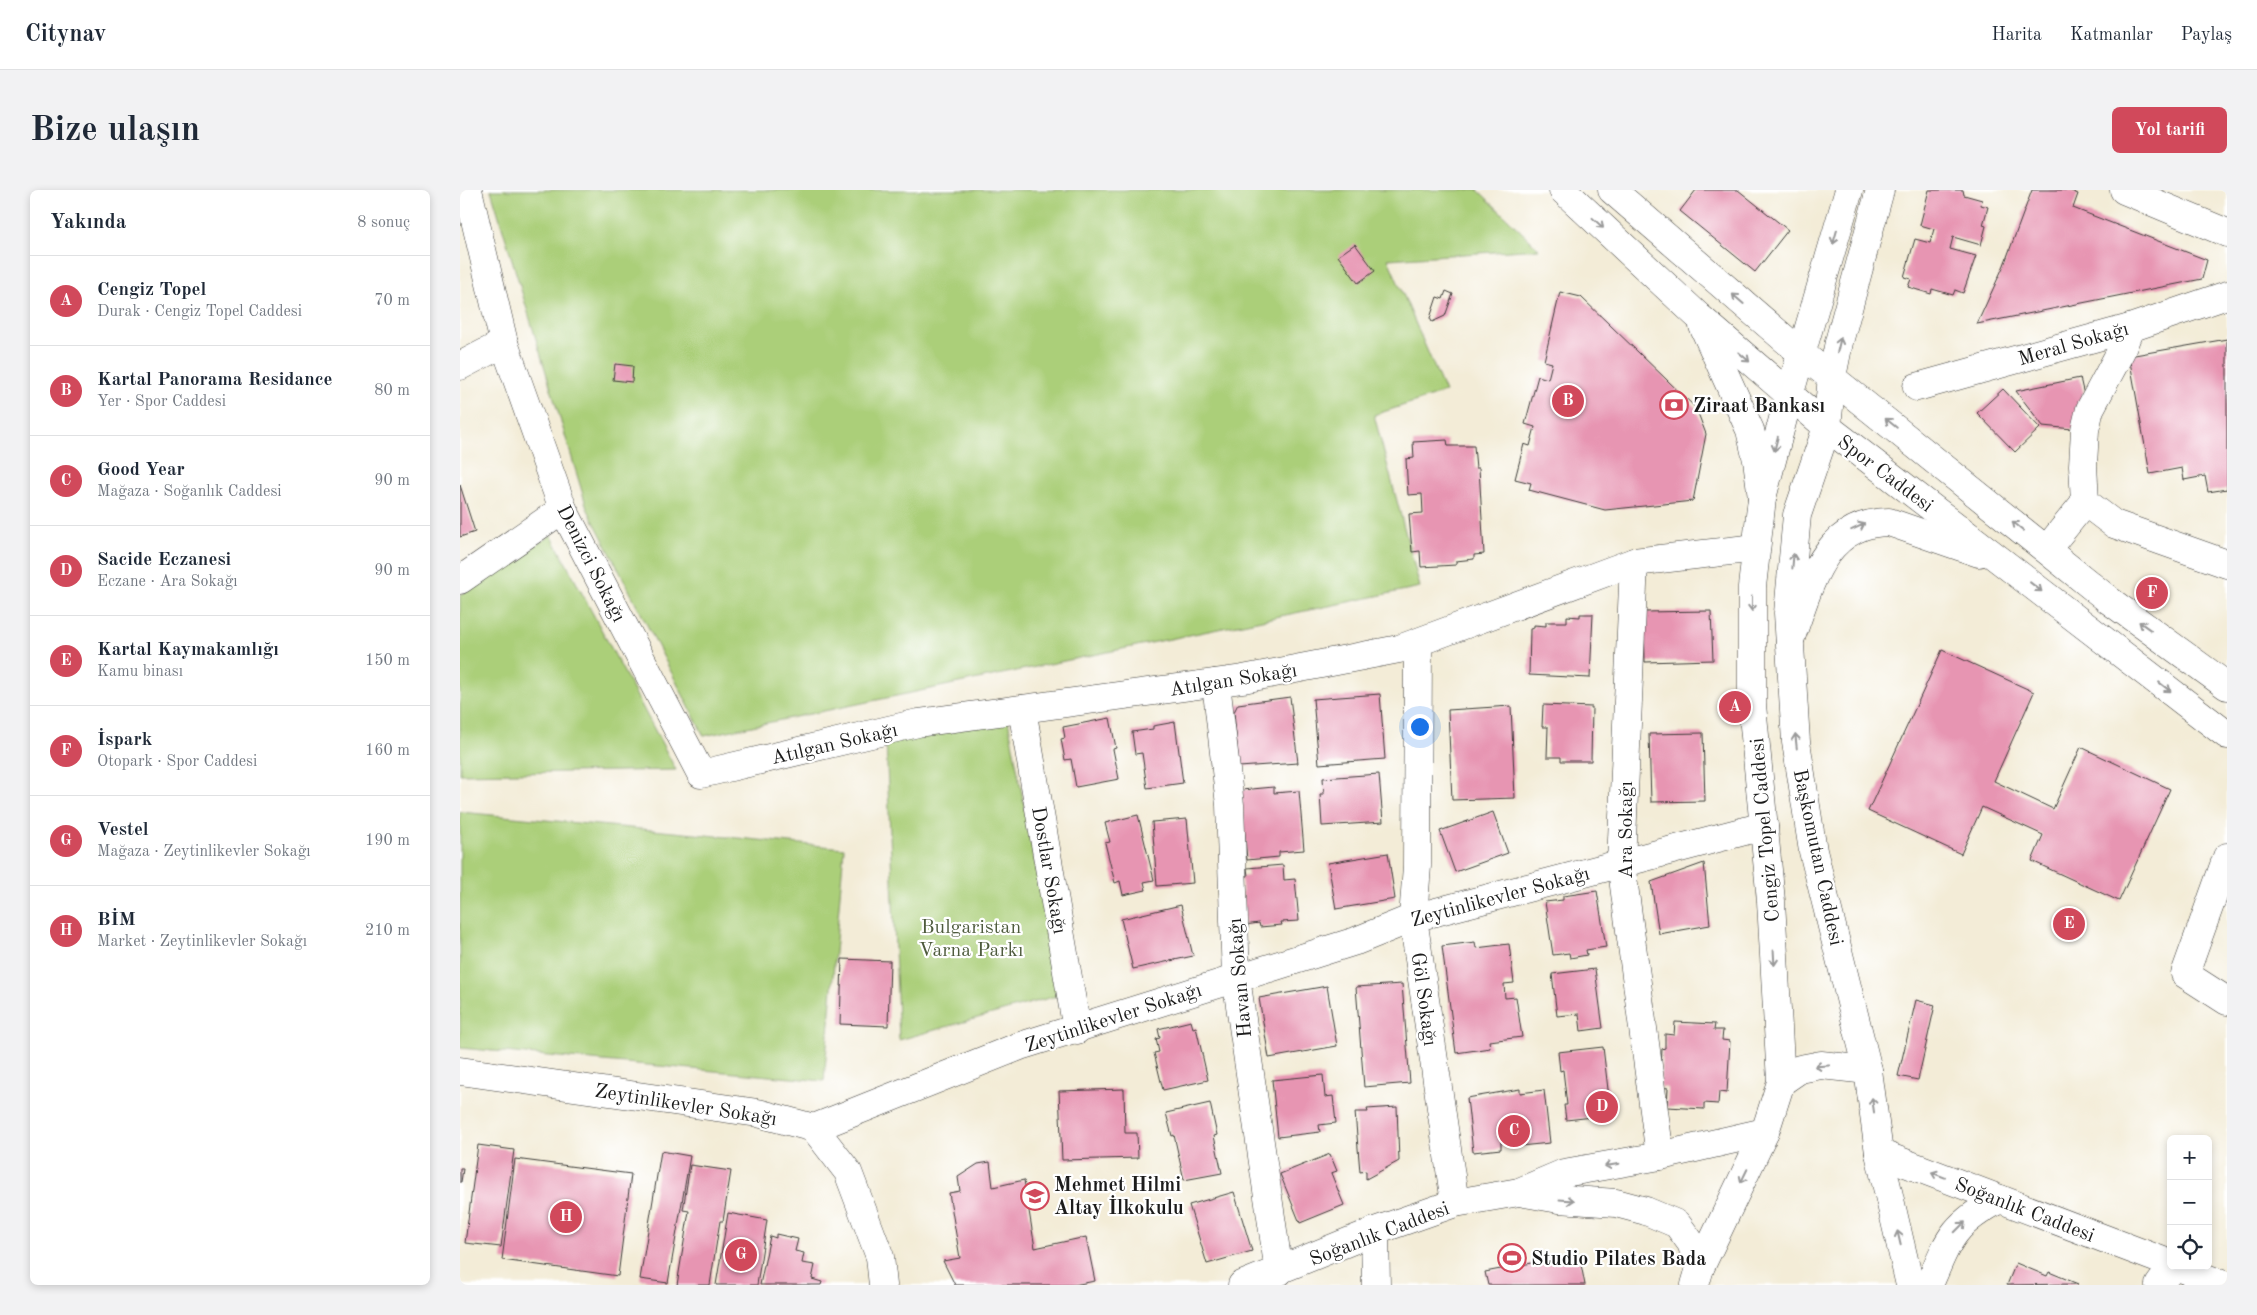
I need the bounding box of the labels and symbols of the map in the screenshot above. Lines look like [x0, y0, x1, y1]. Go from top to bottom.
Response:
one-way arrow [1592, 217, 1605, 229]
one-way arrow [1830, 228, 1840, 244]
one-way arrow [1732, 293, 1745, 304]
street label: Meral Sokağı [2016, 320, 2131, 370]
one-way arrow [1835, 337, 1844, 353]
one-way arrow [1737, 351, 1750, 362]
pin: B [1552, 382, 1584, 420]
bank icon: Ziraat Bankası [1659, 390, 1689, 420]
place label: Ziraat Bankası [1693, 397, 1825, 417]
one-way arrow [1885, 418, 1898, 429]
street label: Spor Caddesi [1833, 432, 1936, 517]
one-way arrow [1771, 435, 1781, 451]
street label: Denizci Sokağı [552, 502, 628, 626]
one-way arrow [2011, 520, 2024, 531]
one-way arrow [1850, 522, 1865, 532]
one-way arrow [1788, 553, 1797, 569]
pin: F [2136, 574, 2168, 612]
one-way arrow [2029, 582, 2042, 593]
one-way arrow [1747, 595, 1757, 611]
one-way arrow [2139, 621, 2152, 632]
street label: Atılgan Sokağı [1168, 661, 1299, 701]
one-way arrow [2158, 681, 2171, 692]
pin: A [1719, 688, 1751, 726]
your location [1407, 714, 1433, 740]
street label: Atılgan Sokağı [769, 721, 900, 769]
one-way arrow [1791, 733, 1801, 749]
street label: Cengiz Topel Caddesi [1748, 737, 1784, 923]
street label: Başkomutan Caddesi [1789, 767, 1846, 948]
street label: Ara Sokağı [1617, 781, 1637, 879]
street label: Dostlar Sokağı [1027, 805, 1069, 936]
street label: Zeytinlikevler Sokağı [1409, 864, 1592, 931]
pin: E [2053, 905, 2085, 943]
street label: Havan Sokağı [1226, 917, 1256, 1038]
park label: Bulgaristan Varna Parkı [919, 918, 1023, 961]
one-way arrow [1770, 949, 1779, 965]
street label: Göl Sokağı [1407, 951, 1439, 1047]
street label: Zeytinlikevler Sokağı [1023, 981, 1204, 1057]
one-way arrow [1815, 1062, 1831, 1071]
street label: Zeytinlikevler Sokağı [593, 1082, 778, 1130]
pin: D [1586, 1088, 1618, 1126]
one-way arrow [1868, 1097, 1878, 1113]
pin: C [1498, 1112, 1530, 1150]
one-way arrow [1604, 1160, 1620, 1170]
one-way arrow [1738, 1168, 1748, 1183]
one-way arrow [1931, 1170, 1946, 1180]
street label: Soğanlık Caddesi [1952, 1175, 2097, 1247]
place label: Mehmet Hilmi Altay İlkokulu [1054, 1176, 1184, 1219]
school or university icon: Mehmet Hilmi Altay İlkokulu [1020, 1181, 1050, 1211]
one-way arrow [1559, 1195, 1575, 1204]
pin: H [550, 1198, 582, 1236]
street label: Soğanlık Caddesi [1307, 1199, 1452, 1271]
one-way arrow [1953, 1222, 1965, 1234]
one-way arrow [1894, 1230, 1903, 1246]
pin: G [725, 1236, 757, 1274]
sports icon: Studio Pilates Bada [1497, 1243, 1527, 1273]
place label: Studio Pilates Bada [1531, 1250, 1707, 1270]

